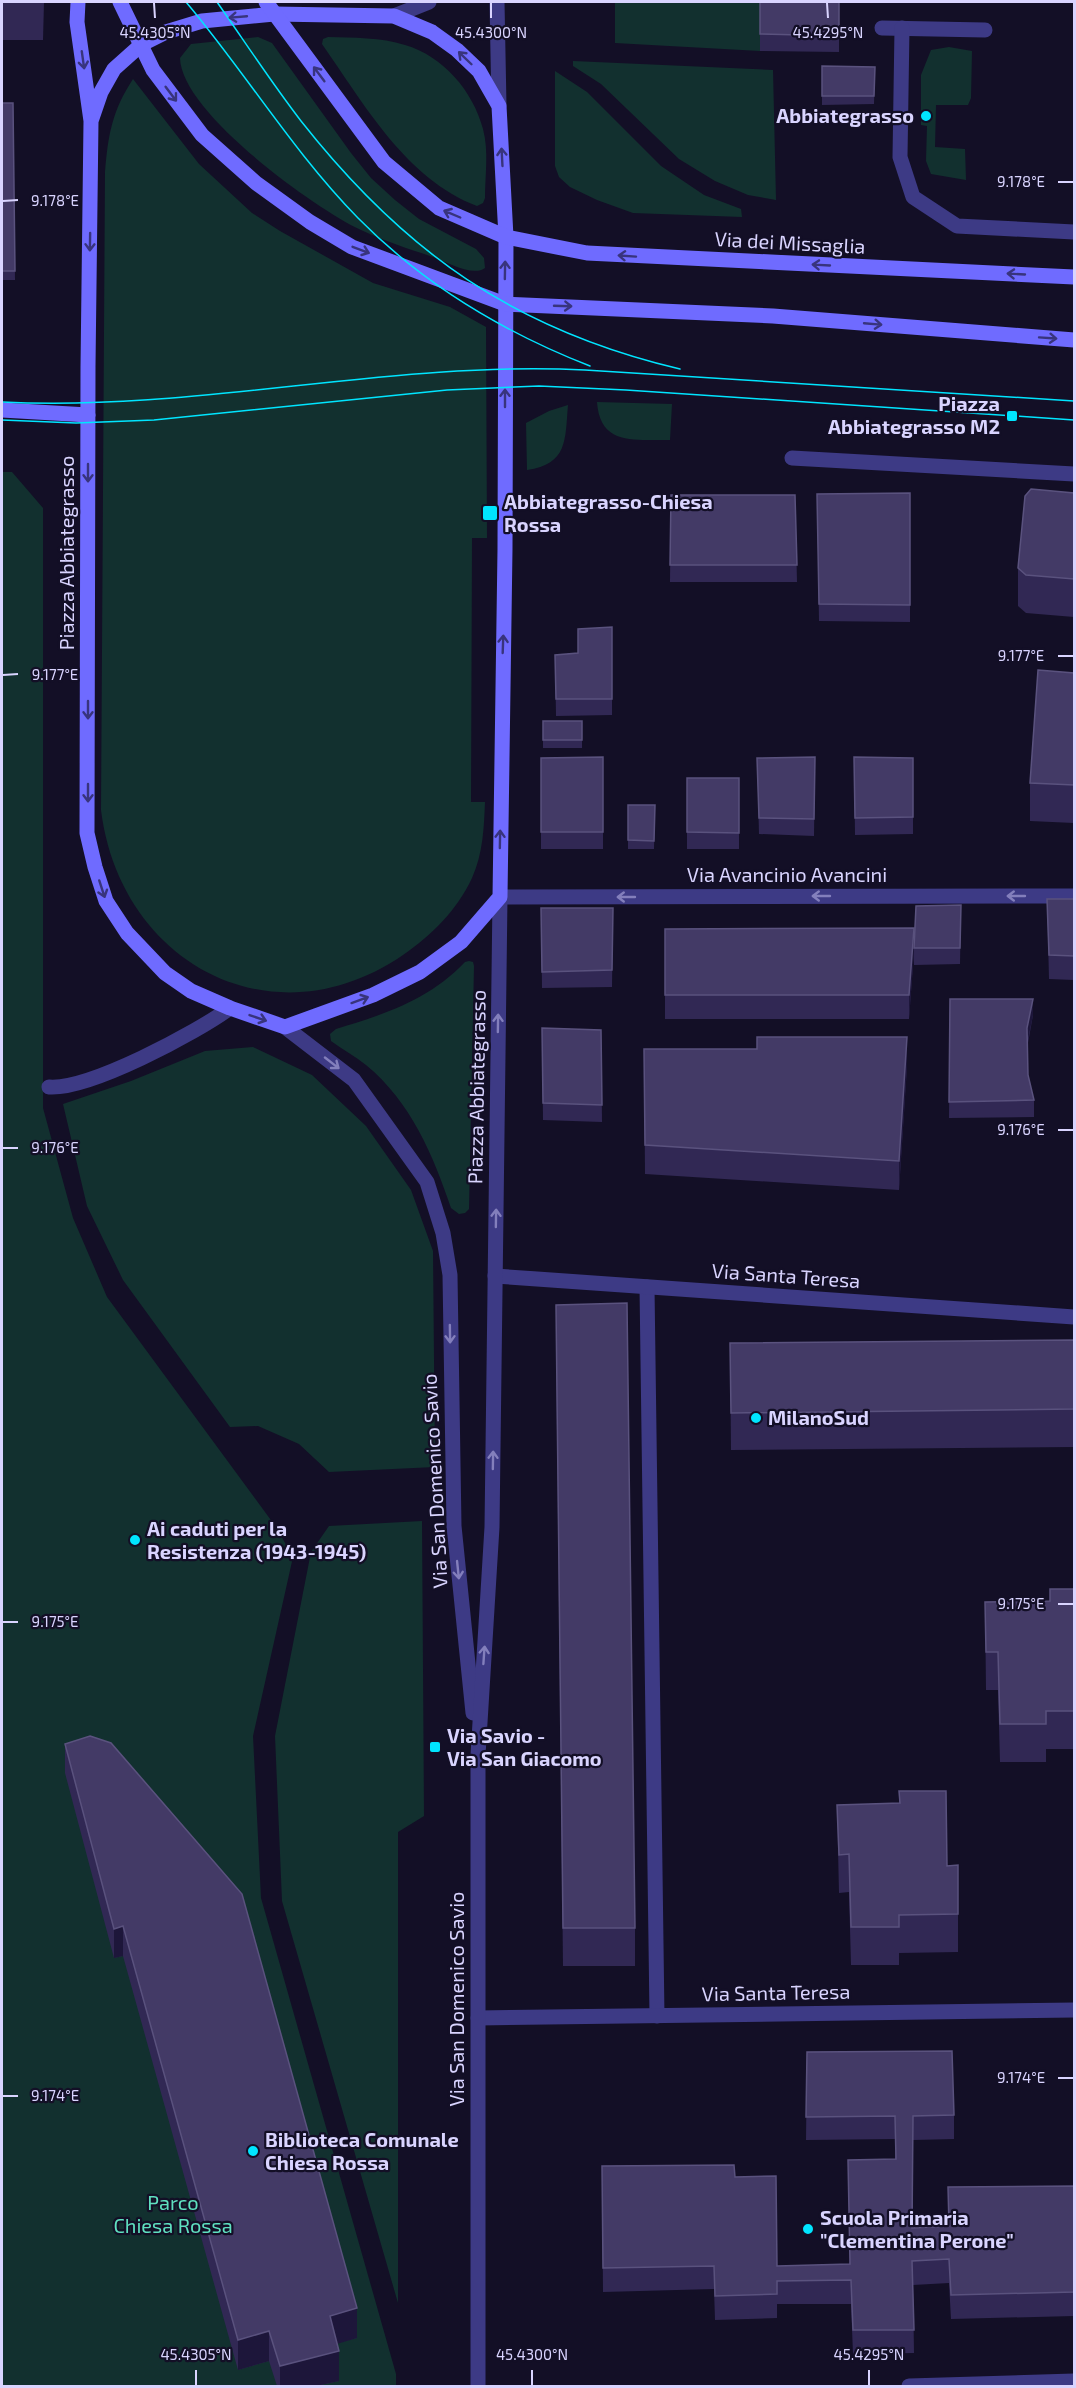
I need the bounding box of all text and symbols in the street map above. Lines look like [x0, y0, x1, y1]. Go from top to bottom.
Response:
one-way arrow [229, 12, 248, 23]
text: 45.4305°N [119, 23, 191, 41]
text: 45.4300°N [455, 23, 527, 41]
text: 45.4295°N [793, 23, 863, 41]
one-way arrow [77, 49, 88, 69]
one-way arrow [458, 51, 473, 65]
one-way arrow [313, 67, 325, 83]
one-way arrow [165, 85, 177, 101]
place label: Abbiategrasso [776, 103, 914, 127]
marker: Abbiategrasso [919, 109, 933, 123]
one-way arrow [496, 148, 507, 168]
text: 9.178°E [997, 172, 1045, 190]
text: 9.178°E [31, 191, 79, 209]
one-way arrow [443, 207, 461, 218]
street label: Via dei Missaglia [714, 226, 866, 258]
one-way arrow [84, 232, 96, 252]
one-way arrow [351, 245, 370, 256]
one-way arrow [617, 250, 637, 261]
one-way arrow [812, 260, 832, 271]
one-way arrow [499, 261, 511, 281]
one-way arrow [1007, 269, 1027, 280]
one-way arrow [553, 301, 573, 312]
one-way arrow [863, 319, 883, 330]
one-way arrow [1038, 332, 1058, 343]
one-way arrow [499, 388, 511, 408]
place label: Piazza Abbiategrasso M2 [828, 391, 1000, 438]
marker: Piazza Abbiategrasso M2 [1005, 409, 1019, 423]
street label: Piazza Abbiategrasso [54, 456, 78, 650]
one-way arrow [82, 463, 94, 483]
place label: Abbiategrasso-Chiesa Rossa [504, 489, 713, 536]
marker: Abbiategrasso-Chiesa Rossa [481, 504, 499, 522]
one-way arrow [497, 634, 508, 654]
text: 9.177°E [998, 646, 1044, 664]
text: 9.177°E [32, 665, 78, 683]
one-way arrow [82, 700, 94, 720]
one-way arrow [82, 783, 94, 803]
one-way arrow [494, 829, 506, 849]
street label: Via Avancinio Avancini [687, 862, 887, 886]
one-way arrow [97, 879, 108, 898]
one-way arrow [812, 890, 832, 902]
one-way arrow [1007, 890, 1027, 902]
one-way arrow [617, 891, 637, 902]
street label: Piazza Abbiategrasso [462, 990, 490, 1184]
one-way arrow [350, 994, 369, 1005]
one-way arrow [248, 1013, 267, 1024]
one-way arrow [492, 1013, 504, 1033]
one-way arrow [323, 1057, 339, 1069]
text: 9.176°E [997, 1120, 1045, 1138]
text: 9.176°E [31, 1138, 79, 1156]
one-way arrow [490, 1208, 502, 1228]
street label: Via Santa Teresa [711, 1258, 861, 1292]
one-way arrow [444, 1323, 456, 1343]
street label: Via San Domenico Savio [416, 1373, 452, 1589]
place label: MilanoSud [768, 1405, 869, 1429]
marker: MilanoSud [749, 1411, 763, 1425]
one-way arrow [487, 1451, 499, 1471]
place label: Ai caduti per la Resistenza (1943-1945) [147, 1516, 366, 1563]
marker: Ai caduti per la Resistenza (1943-1945) [128, 1533, 142, 1547]
one-way arrow [453, 1560, 464, 1580]
text: 9.175°E [998, 1594, 1044, 1612]
text: 9.175°E [32, 1612, 78, 1630]
one-way arrow [479, 1646, 490, 1666]
place label: Via Savio - Via San Giacomo [447, 1723, 602, 1770]
marker: Via Savio - Via San Giacomo [428, 1740, 442, 1754]
street label: Via San Domenico Savio [444, 1892, 468, 2106]
street label: Via Santa Teresa [701, 1979, 851, 2005]
text: 9.174°E [997, 2068, 1045, 2086]
text: 9.174°E [31, 2086, 79, 2104]
place label: Biblioteca Comunale Chiesa Rossa [265, 2127, 459, 2174]
marker: Biblioteca Comunale Chiesa Rossa [246, 2144, 260, 2158]
park label: Parco Chiesa Rossa [113, 2190, 233, 2237]
place label: Scuola Primaria "Clementina Perone" [820, 2205, 1014, 2252]
marker: Scuola Primaria "Clementina Perone" [801, 2222, 815, 2236]
text: 45.4305°N [160, 2345, 232, 2363]
text: 45.4300°N [496, 2345, 568, 2363]
text: 45.4295°N [834, 2345, 904, 2363]

